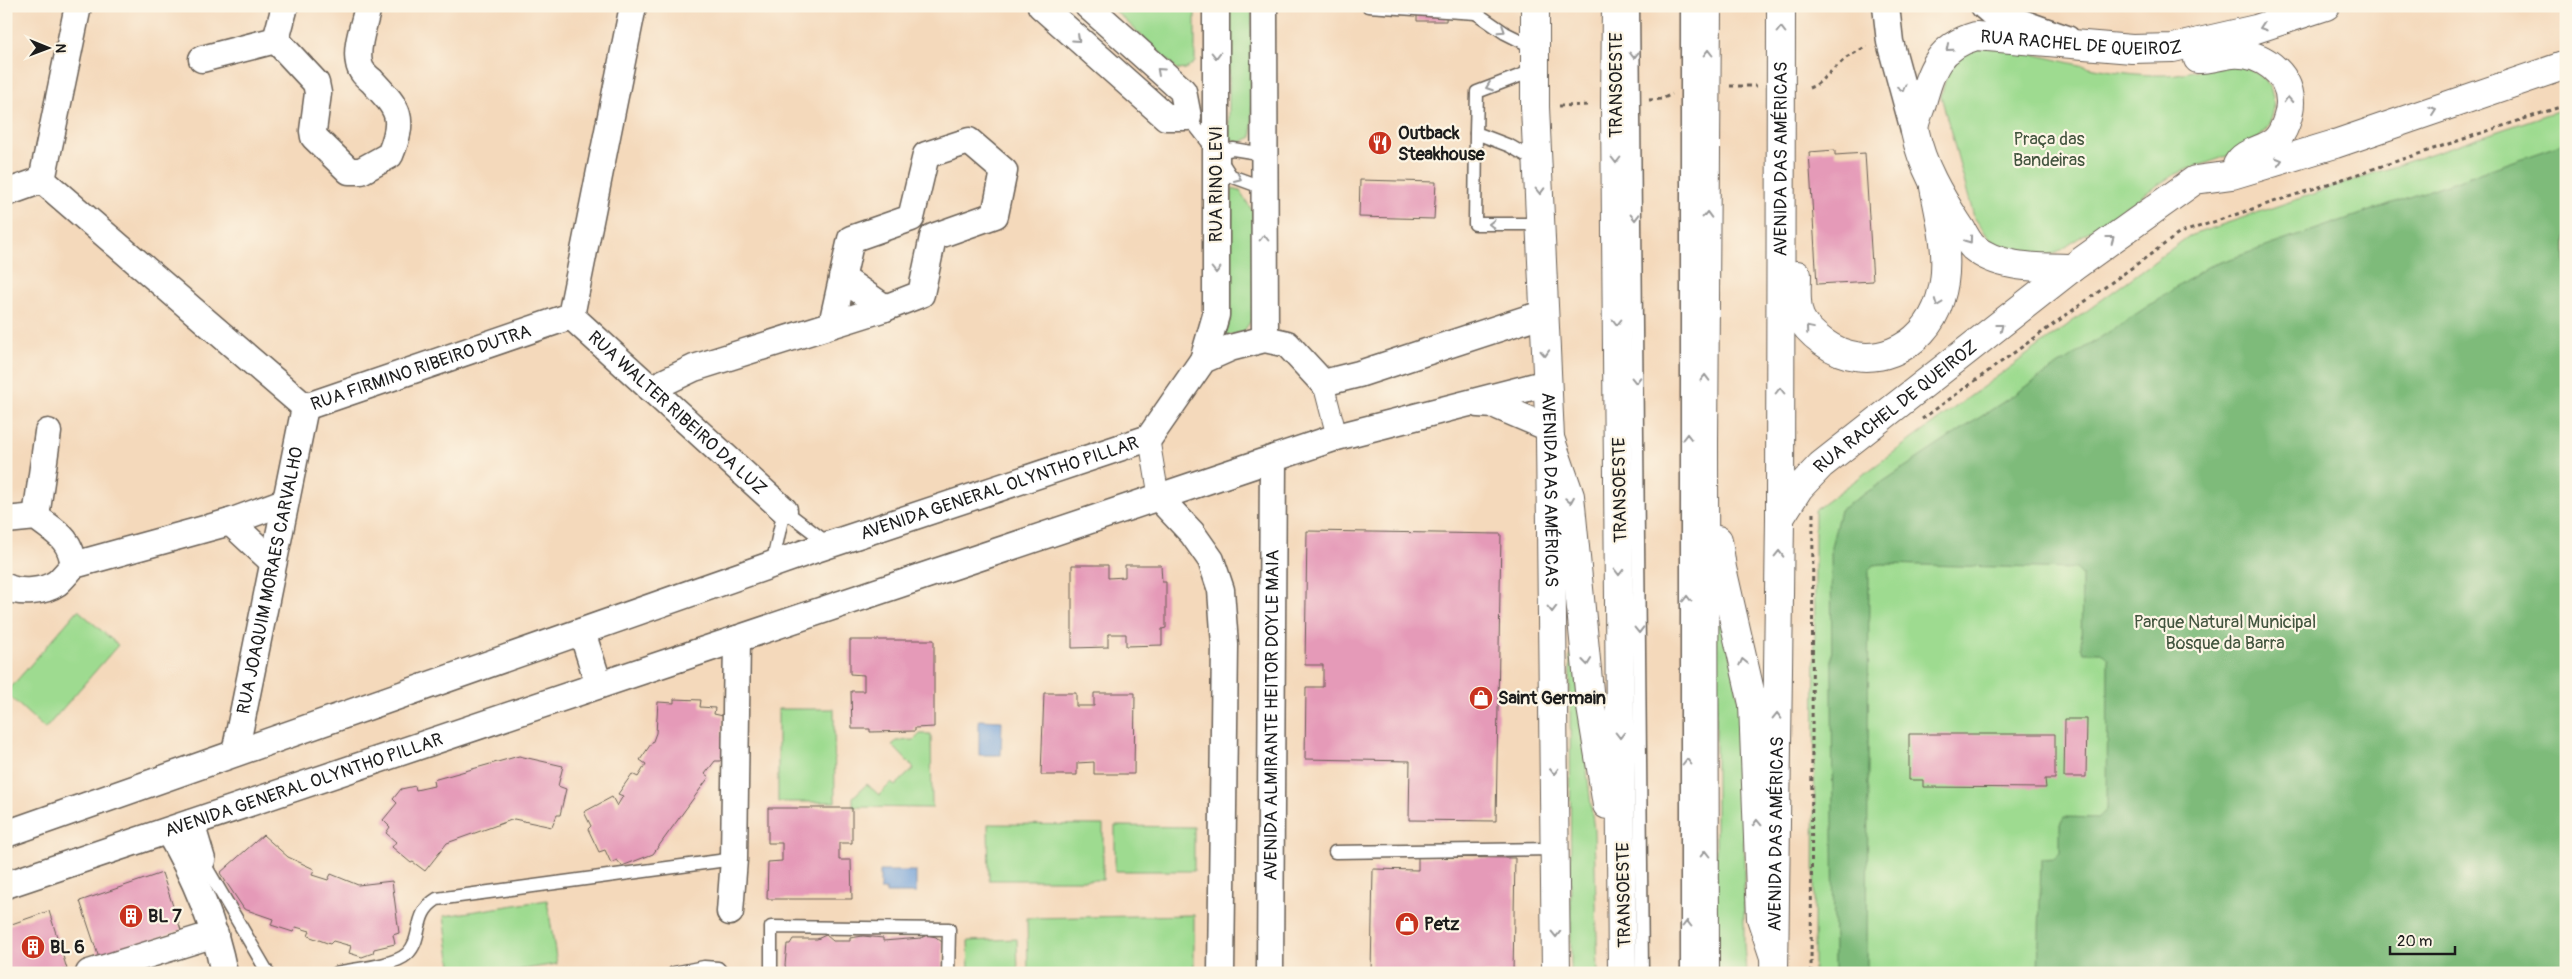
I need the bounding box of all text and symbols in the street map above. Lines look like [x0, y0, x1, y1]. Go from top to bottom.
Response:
one-way arrow [2259, 21, 2267, 31]
north arrow [22, 22, 72, 72]
one-way arrow [1496, 24, 1506, 33]
street label: RUA RACHEL DE QUEIROZ [1980, 25, 2184, 61]
one-way arrow [1776, 26, 1786, 34]
street label: TRANSOESTE [1605, 32, 1628, 138]
one-way arrow [1072, 33, 1081, 42]
text: N [52, 43, 69, 53]
one-way arrow [1946, 43, 1955, 52]
one-way arrow [1703, 49, 1713, 56]
one-way arrow [1628, 51, 1639, 59]
one-way arrow [1211, 52, 1221, 59]
street label: AVENIDA DAS AMÉRICAS [1769, 62, 1792, 257]
one-way arrow [1157, 68, 1166, 77]
one-way arrow [1486, 81, 1494, 91]
one-way arrow [1897, 84, 1907, 92]
one-way arrow [2283, 96, 2294, 104]
one-way arrow [2429, 106, 2437, 116]
place label: Outback Steakhouse [1398, 122, 1486, 166]
street label: RUA RINO LEVI [1205, 126, 1228, 242]
park label: Praça das Bandeiras [2013, 128, 2085, 172]
restaurant icon: Outback Steakhouse [1367, 130, 1393, 156]
one-way arrow [1611, 156, 1621, 164]
one-way arrow [2274, 157, 2283, 167]
one-way arrow [1233, 171, 1242, 182]
one-way arrow [1534, 187, 1545, 195]
one-way arrow [1702, 211, 1712, 219]
one-way arrow [1630, 214, 1640, 222]
one-way arrow [1487, 219, 1495, 229]
one-way arrow [1259, 234, 1269, 242]
one-way arrow [1963, 234, 1972, 244]
one-way arrow [2105, 236, 2115, 245]
one-way arrow [1211, 266, 1221, 274]
one-way arrow [1934, 298, 1944, 307]
street label: RUA FIRMINO RIBEIRO DUTRA [308, 319, 534, 416]
one-way arrow [1612, 319, 1622, 327]
one-way arrow [1994, 324, 2003, 332]
street label: RUA WALTER RIBEIRO DA LUZ [583, 326, 772, 500]
one-way arrow [1807, 326, 1815, 335]
street label: RUA RACHEL DE QUEIROZ [1808, 335, 1982, 478]
one-way arrow [1539, 349, 1550, 357]
one-way arrow [1700, 374, 1710, 382]
one-way arrow [1631, 376, 1642, 384]
one-way arrow [1775, 387, 1785, 394]
street label: AVENIDA DAS AMÉRICAS [1536, 392, 1563, 587]
street label: AVENIDA GENERAL OLYNTHO PILLAR [857, 431, 1141, 545]
one-way arrow [1682, 432, 1692, 440]
street label: TRANSOESTE [1608, 437, 1632, 543]
street label: RUA JOAQUIM MORAES CARVALHO [232, 445, 308, 716]
one-way arrow [1564, 497, 1575, 505]
street label: AVENIDA ALMIRANTE HEITOR DOYLE MAIA [1259, 549, 1284, 881]
one-way arrow [1774, 549, 1784, 557]
one-way arrow [1614, 569, 1624, 577]
one-way arrow [1682, 595, 1692, 602]
one-way arrow [1547, 606, 1557, 613]
park label: Parque Natural Municipal Bosque da Barra [2134, 611, 2316, 655]
one-way arrow [1634, 626, 1644, 634]
one-way arrow [1581, 658, 1592, 666]
one-way arrow [1738, 658, 1749, 667]
shop icon: Saint Germain [1468, 685, 1494, 711]
place label: Saint Germain [1498, 687, 1606, 710]
one-way arrow [1772, 712, 1782, 720]
street label: AVENIDA GENERAL OLYNTHO PILLAR [162, 727, 446, 842]
one-way arrow [1615, 732, 1625, 739]
street label: AVENIDA DAS AMÉRICAS [1763, 736, 1789, 932]
one-way arrow [1682, 757, 1692, 765]
one-way arrow [1549, 768, 1559, 776]
one-way arrow [1752, 819, 1762, 827]
street label: TRANSOESTE [1612, 842, 1636, 948]
one-way arrow [1700, 850, 1710, 858]
building icon: BL 7 [118, 903, 144, 929]
place label: BL 7 [148, 905, 182, 928]
shop icon: Petz [1394, 911, 1420, 937]
place label: Petz [1424, 913, 1460, 936]
one-way arrow [1682, 920, 1692, 928]
scale bar [2390, 924, 2454, 956]
one-way arrow [1551, 930, 1561, 938]
text: 20 m [2397, 932, 2432, 951]
building icon: BL 6 [20, 934, 46, 960]
place label: BL 6 [50, 936, 85, 959]

